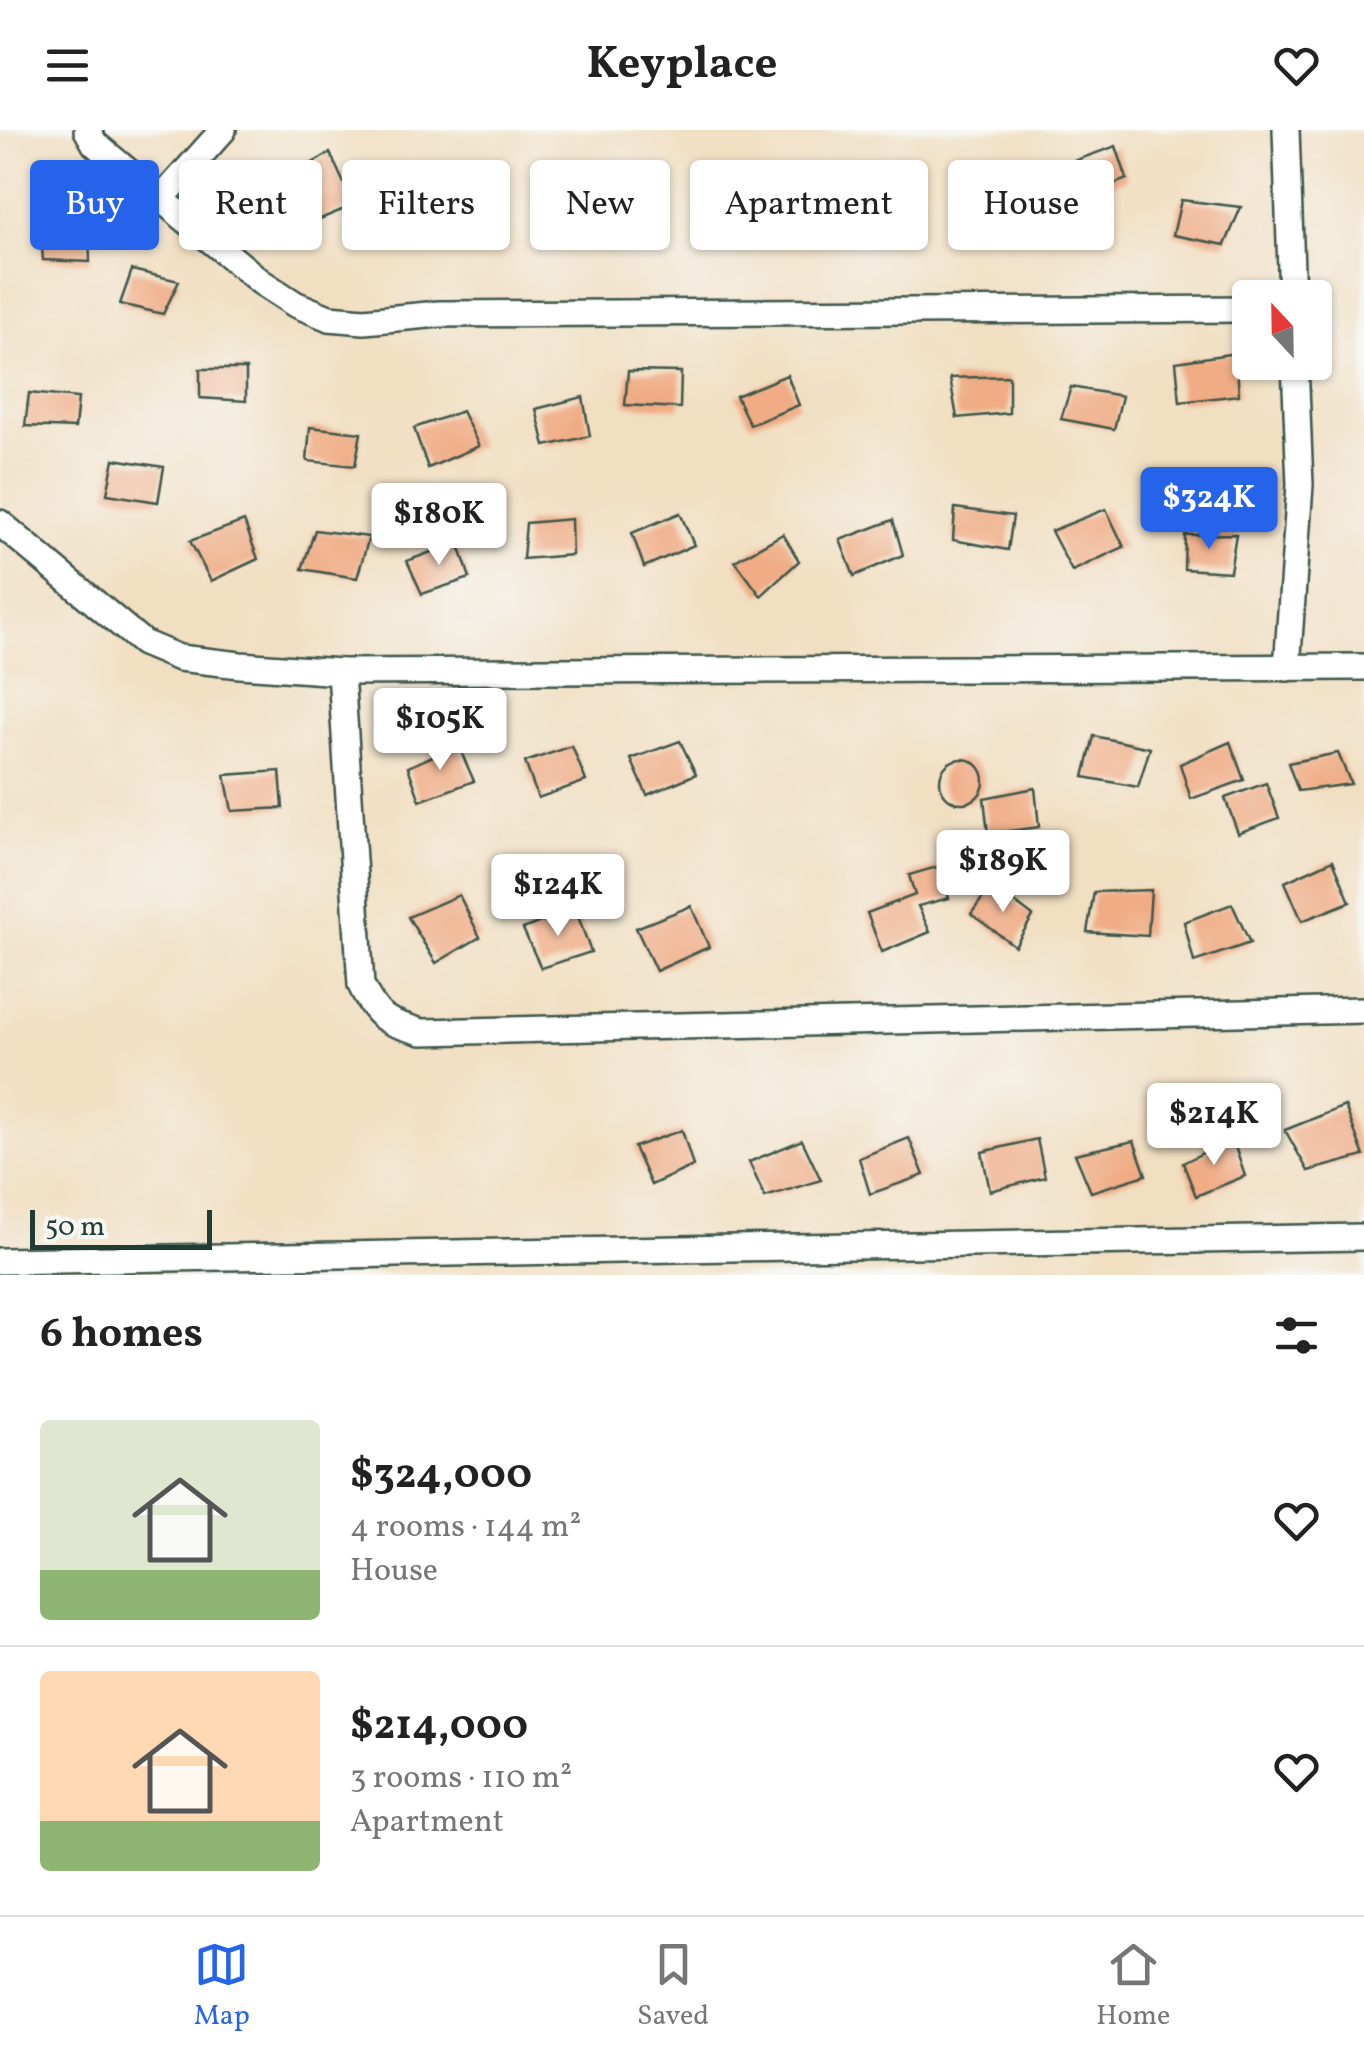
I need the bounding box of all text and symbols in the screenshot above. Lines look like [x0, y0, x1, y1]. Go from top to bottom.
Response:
text: Keyplace [587, 34, 777, 97]
icon: menu [40, 38, 95, 93]
icon: heart [1269, 38, 1324, 93]
chip: Buy [30, 160, 159, 250]
chip: Rent [179, 160, 322, 250]
chip: Filters [342, 160, 510, 250]
chip: New [530, 160, 670, 250]
chip: Apartment [690, 160, 928, 250]
chip: House [948, 160, 1114, 250]
north arrow [1232, 280, 1332, 380]
map controls [1232, 280, 1332, 380]
pin: $324K [1139, 467, 1279, 552]
text: $324K [1163, 477, 1255, 521]
pin: $180K [369, 483, 509, 568]
text: $180K [393, 493, 485, 537]
pin: $105K [370, 688, 510, 773]
text: $105K [396, 698, 484, 742]
pin: $189K [933, 830, 1073, 915]
text: $189K [959, 840, 1048, 884]
pin: $124K [488, 854, 628, 939]
text: $124K [513, 864, 603, 908]
pin: $214K [1144, 1083, 1284, 1168]
text: $214K [1169, 1093, 1259, 1137]
scale bar [30, 1205, 212, 1250]
text: 50 m [45, 1208, 105, 1247]
text: 6 homes [40, 1306, 203, 1365]
icon: filters [1269, 1308, 1324, 1363]
text: $324,000 [350, 1447, 532, 1506]
icon: home [120, 1460, 240, 1580]
icon: heart [1269, 1493, 1324, 1548]
text: 4 rooms · 144 m² [350, 1506, 581, 1550]
text: House [350, 1550, 438, 1594]
text: $214,000 [350, 1698, 528, 1757]
icon: home [120, 1711, 240, 1831]
icon: heart [1269, 1744, 1324, 1799]
text: 3 rooms · 110 m² [350, 1757, 572, 1801]
text: Apartment [350, 1801, 504, 1845]
tab: Map [194, 1937, 250, 2036]
tab: Saved [637, 1937, 709, 2036]
tab: Home [1096, 1937, 1170, 2036]

